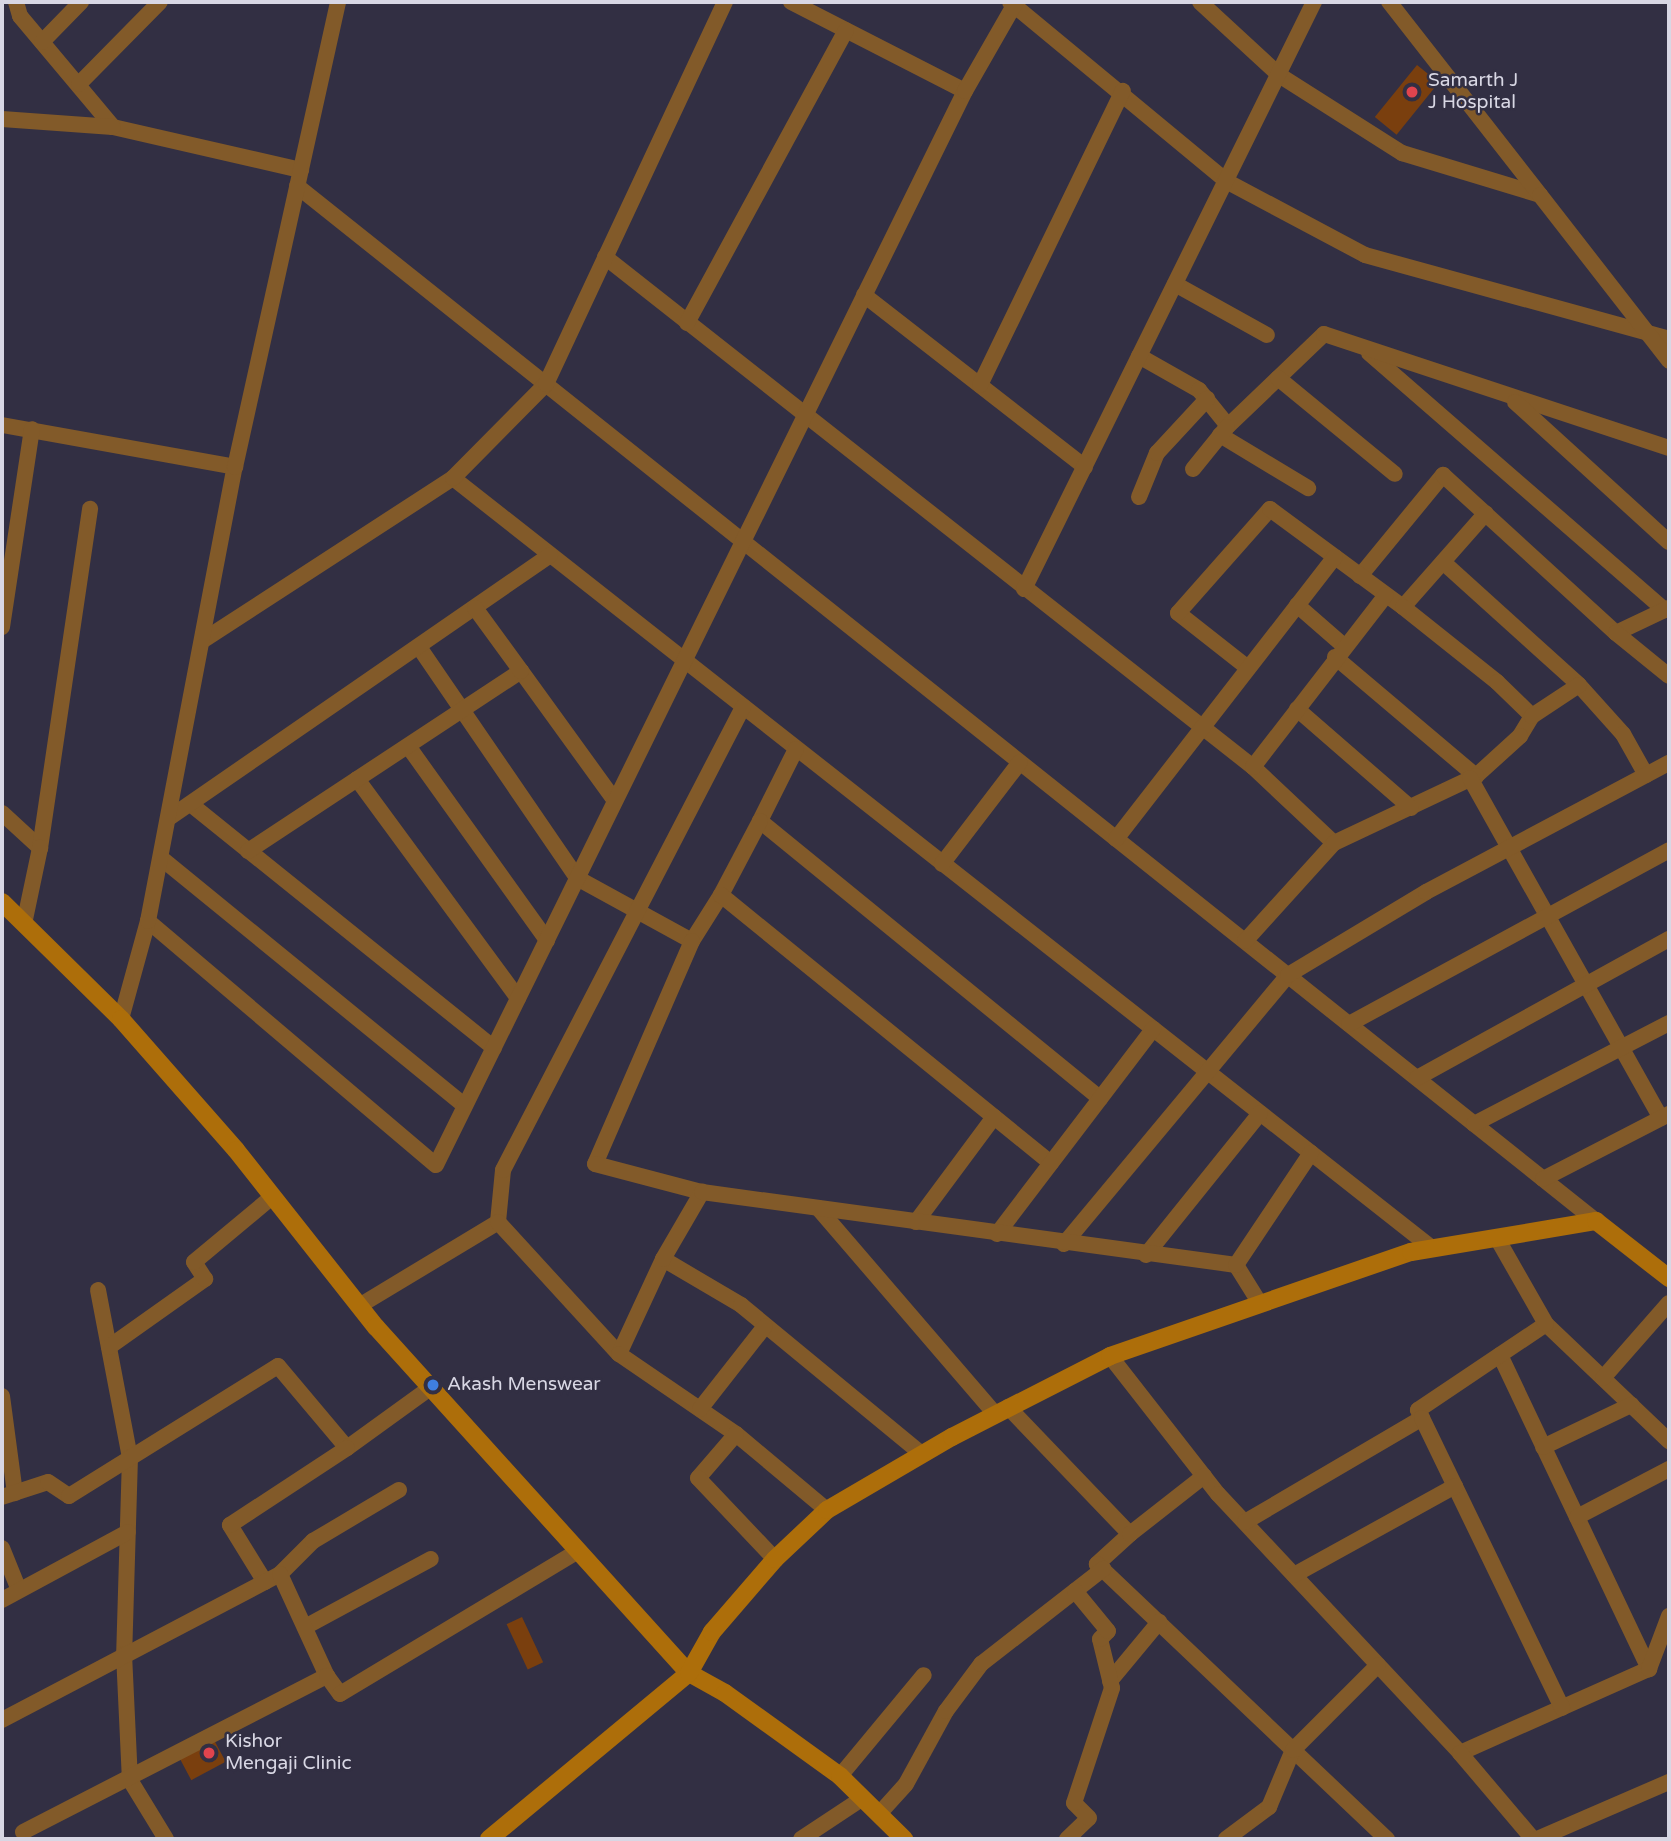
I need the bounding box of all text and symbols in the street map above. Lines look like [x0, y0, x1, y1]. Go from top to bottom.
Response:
place label: Samarth J J Hospital [1428, 70, 1518, 114]
marker: Samarth J J Hospital [1402, 82, 1422, 102]
place label: Akash Menswear [447, 1374, 601, 1396]
marker: Akash Menswear [425, 1377, 441, 1393]
place label: Kishor Mengaji Clinic [225, 1731, 352, 1775]
marker: Kishor Mengaji Clinic [199, 1743, 219, 1763]

